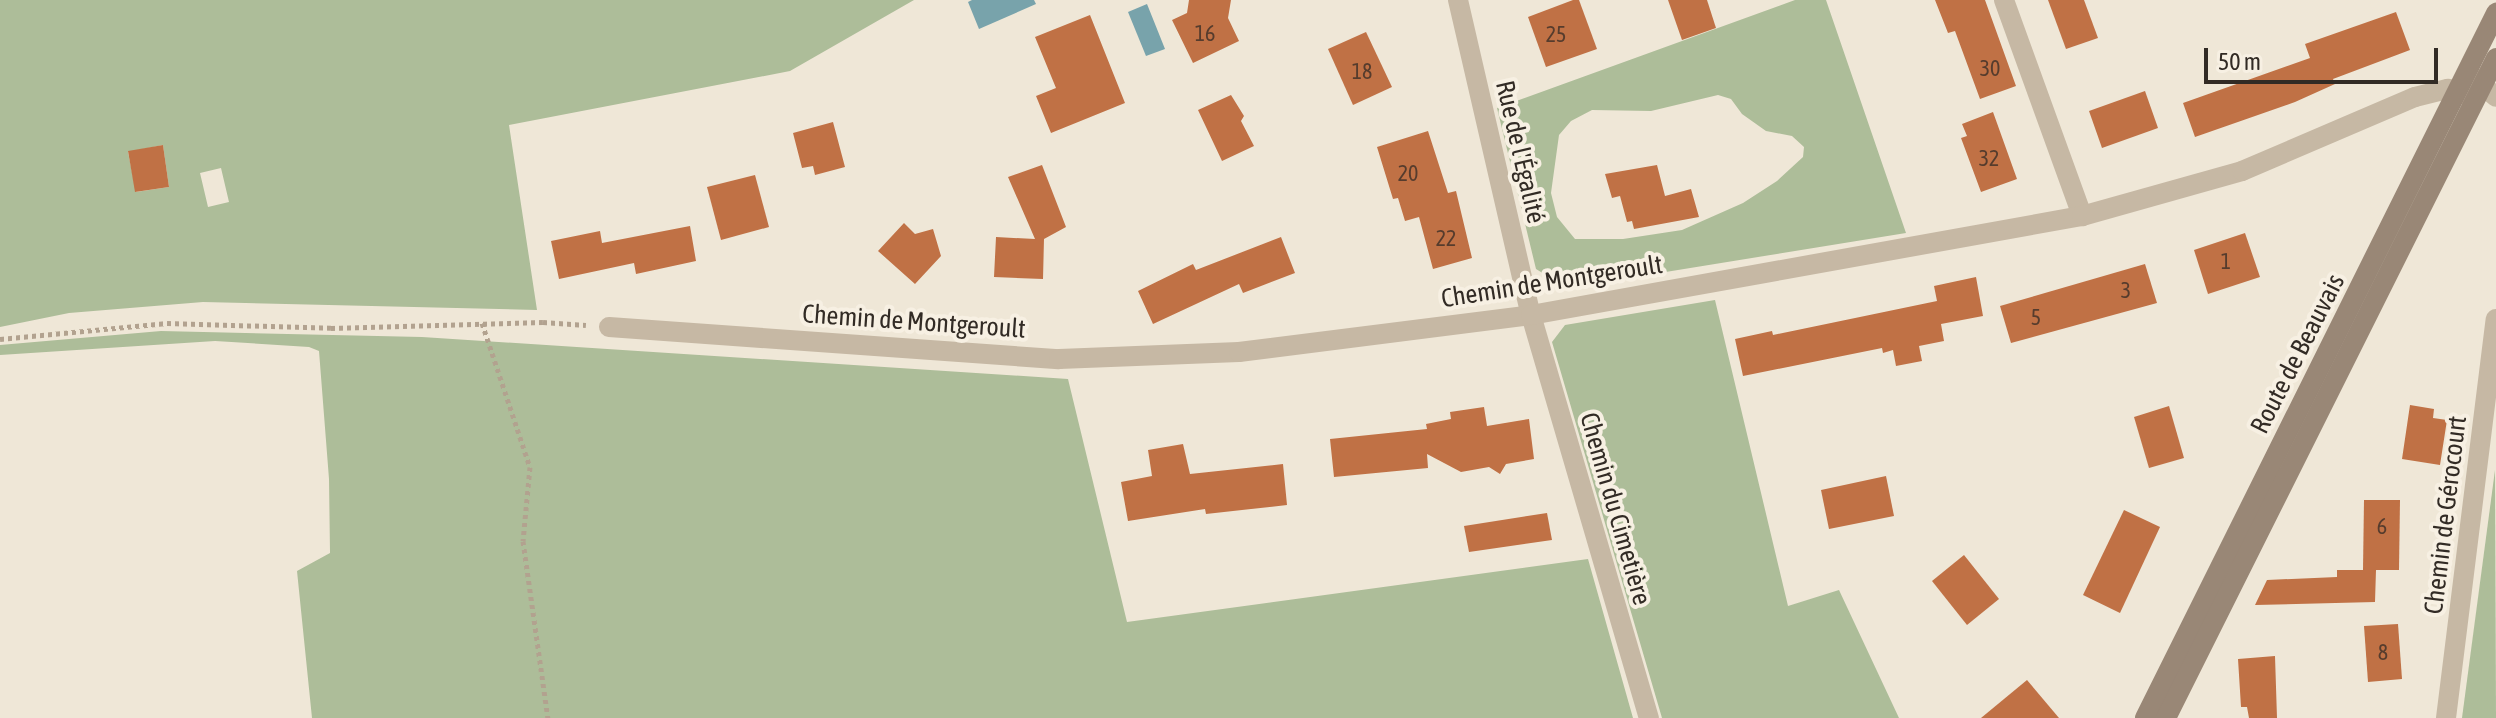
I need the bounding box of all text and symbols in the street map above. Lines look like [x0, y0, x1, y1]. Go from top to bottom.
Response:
house number: 16 [1195, 21, 1215, 47]
house number: 25 [1546, 22, 1566, 48]
scale bar [2208, 32, 2442, 82]
text: 50 m [2218, 48, 2261, 75]
house number: 30 [1980, 56, 2000, 82]
house number: 18 [1352, 59, 1372, 85]
street label: Rue de l'Égalité [1488, 78, 1552, 226]
house number: 32 [1979, 146, 1999, 172]
house number: 20 [1398, 161, 1418, 187]
house number: 22 [1436, 226, 1456, 252]
street label: Chemin de Montgeroult [1439, 249, 1665, 315]
house number: 1 [2221, 249, 2231, 275]
street label: Route de Beauvais [2244, 269, 2352, 439]
house number: 3 [2121, 278, 2131, 304]
street label: Chemin de Montgeroult [801, 299, 1027, 345]
house number: 5 [2031, 305, 2041, 331]
street label: Chemin du Cimetière [1573, 409, 1657, 609]
street label: Chemin de Gérocourt [2418, 414, 2474, 616]
house number: 6 [2377, 514, 2387, 540]
house number: 8 [2378, 640, 2388, 666]

